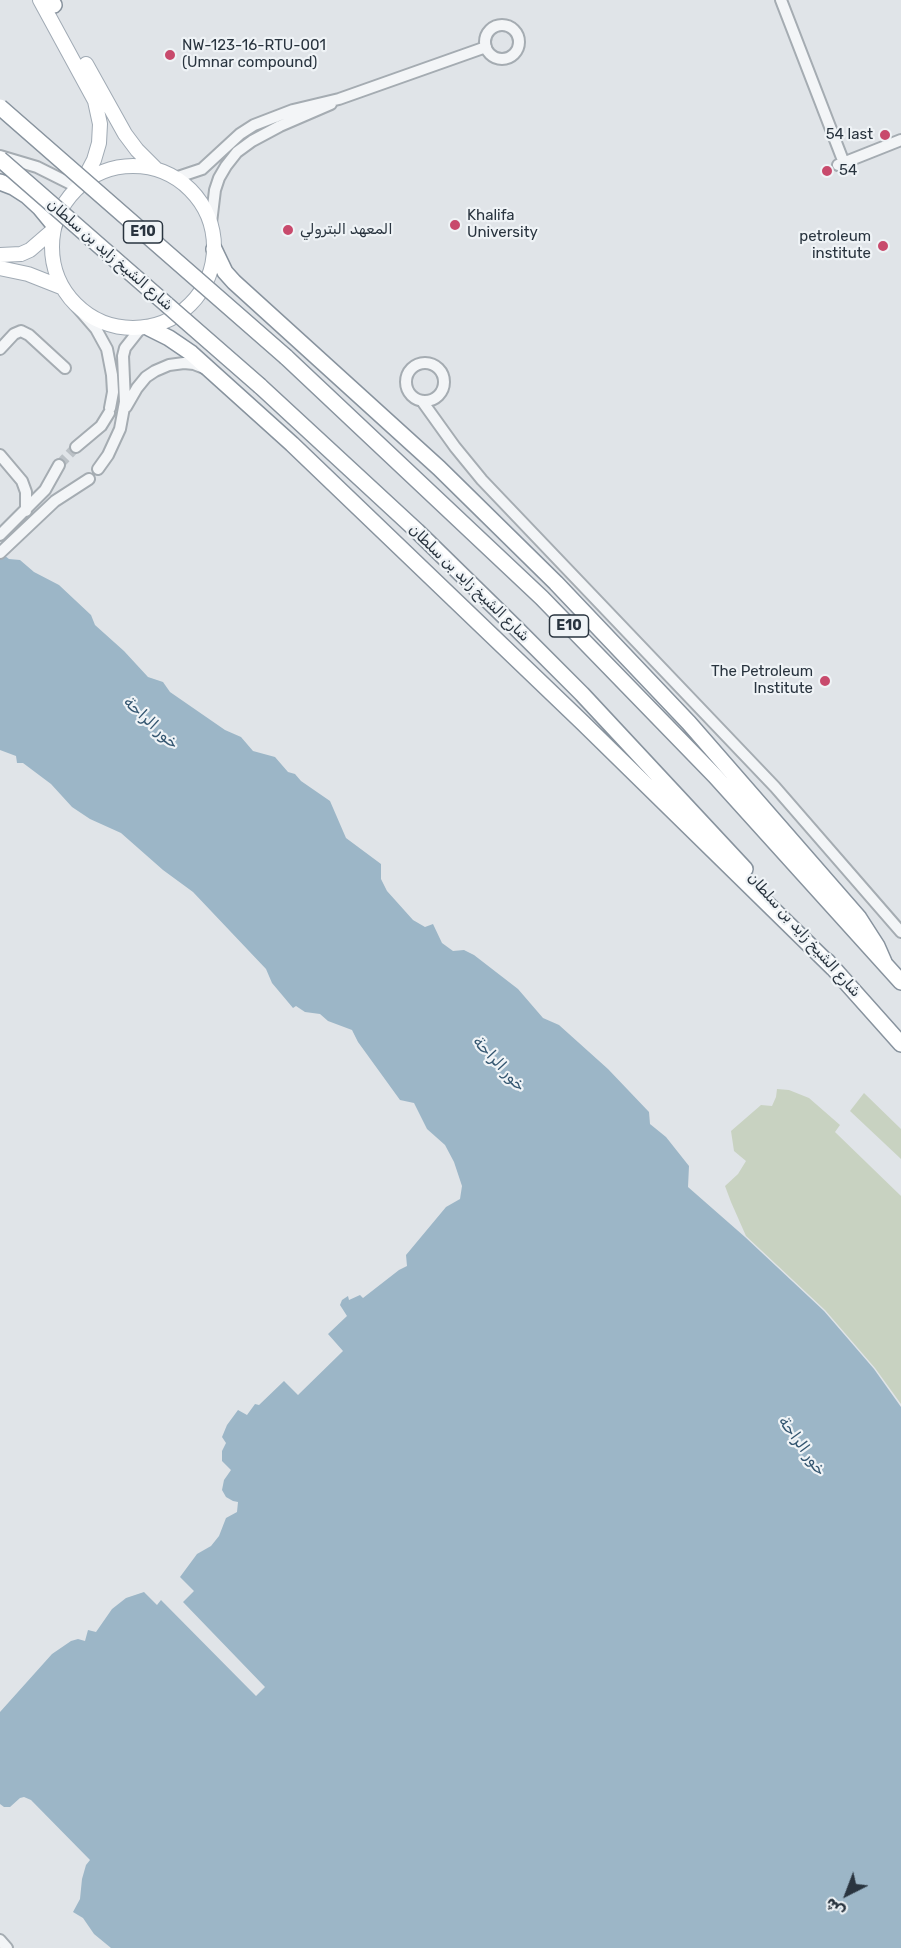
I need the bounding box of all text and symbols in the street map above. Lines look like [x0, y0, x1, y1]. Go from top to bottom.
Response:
place label: NW-123-16-RTU-001 (Umnar compound) [182, 37, 326, 72]
marker: NW-123-16-RTU-001 (Umnar compound) [163, 48, 177, 62]
place label: 54 last [826, 126, 873, 144]
marker: 54 last [878, 128, 892, 142]
place label: 54 [839, 162, 857, 180]
marker: 54 [820, 164, 834, 178]
street label: شارع الشيخ زايد بن سلطان [43, 195, 177, 315]
place label: Khalifa University [467, 207, 538, 242]
marker: Khalifa University [448, 218, 462, 232]
road number: E10 [124, 221, 162, 243]
place label: المعهد البترولي [300, 221, 392, 239]
marker: المعهد البترولي [281, 223, 295, 237]
place label: petroleum institute [799, 228, 871, 263]
marker: petroleum institute [876, 239, 890, 253]
street label: شارع الشيخ زايد بن سلطان [405, 521, 533, 645]
road number: E10 [550, 615, 588, 637]
place label: The Petroleum Institute [711, 663, 813, 698]
marker: The Petroleum Institute [818, 674, 832, 688]
water label: خور الراحة [119, 693, 183, 753]
street label: شارع الشيخ زايد بن سلطان [743, 869, 865, 1001]
water label: خور الراحة [469, 1032, 529, 1096]
water label: خور الراحة [774, 1413, 830, 1479]
north arrow [817, 1864, 877, 1924]
text: ش [821, 1894, 849, 1922]

